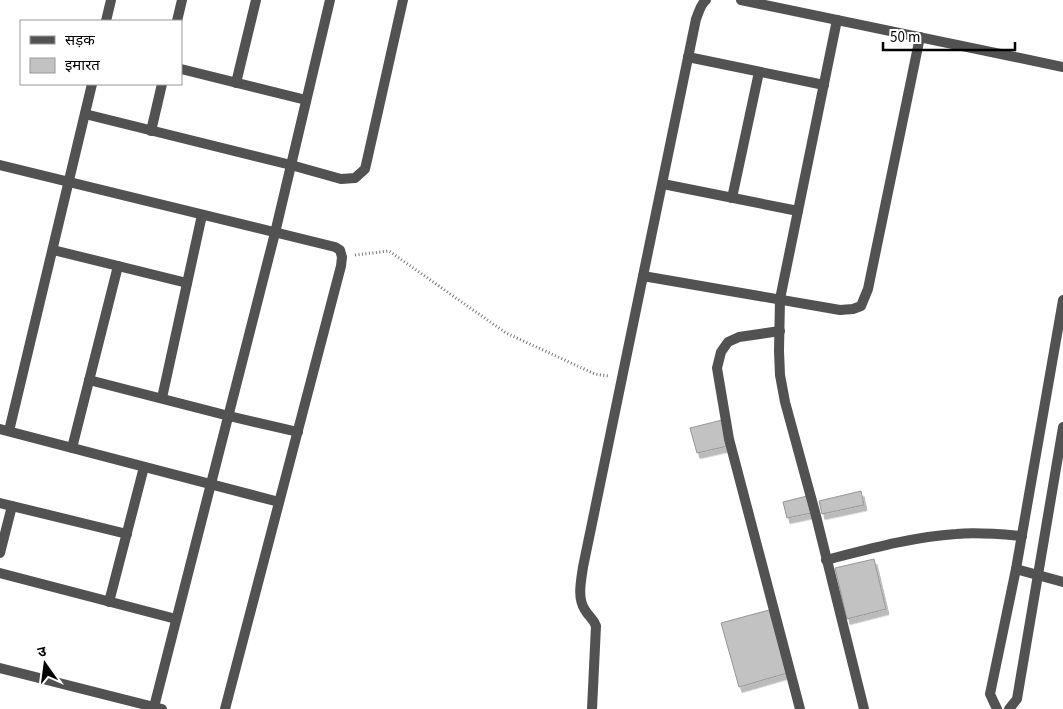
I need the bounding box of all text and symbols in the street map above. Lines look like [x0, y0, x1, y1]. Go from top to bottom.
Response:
legend [20, 20, 182, 85]
scale bar [883, 20, 1016, 52]
text: 50 m [890, 27, 920, 48]
text: सड़क [65, 30, 95, 51]
text: इमारत [65, 55, 100, 76]
north arrow [20, 639, 70, 689]
text: उ [36, 641, 49, 663]

